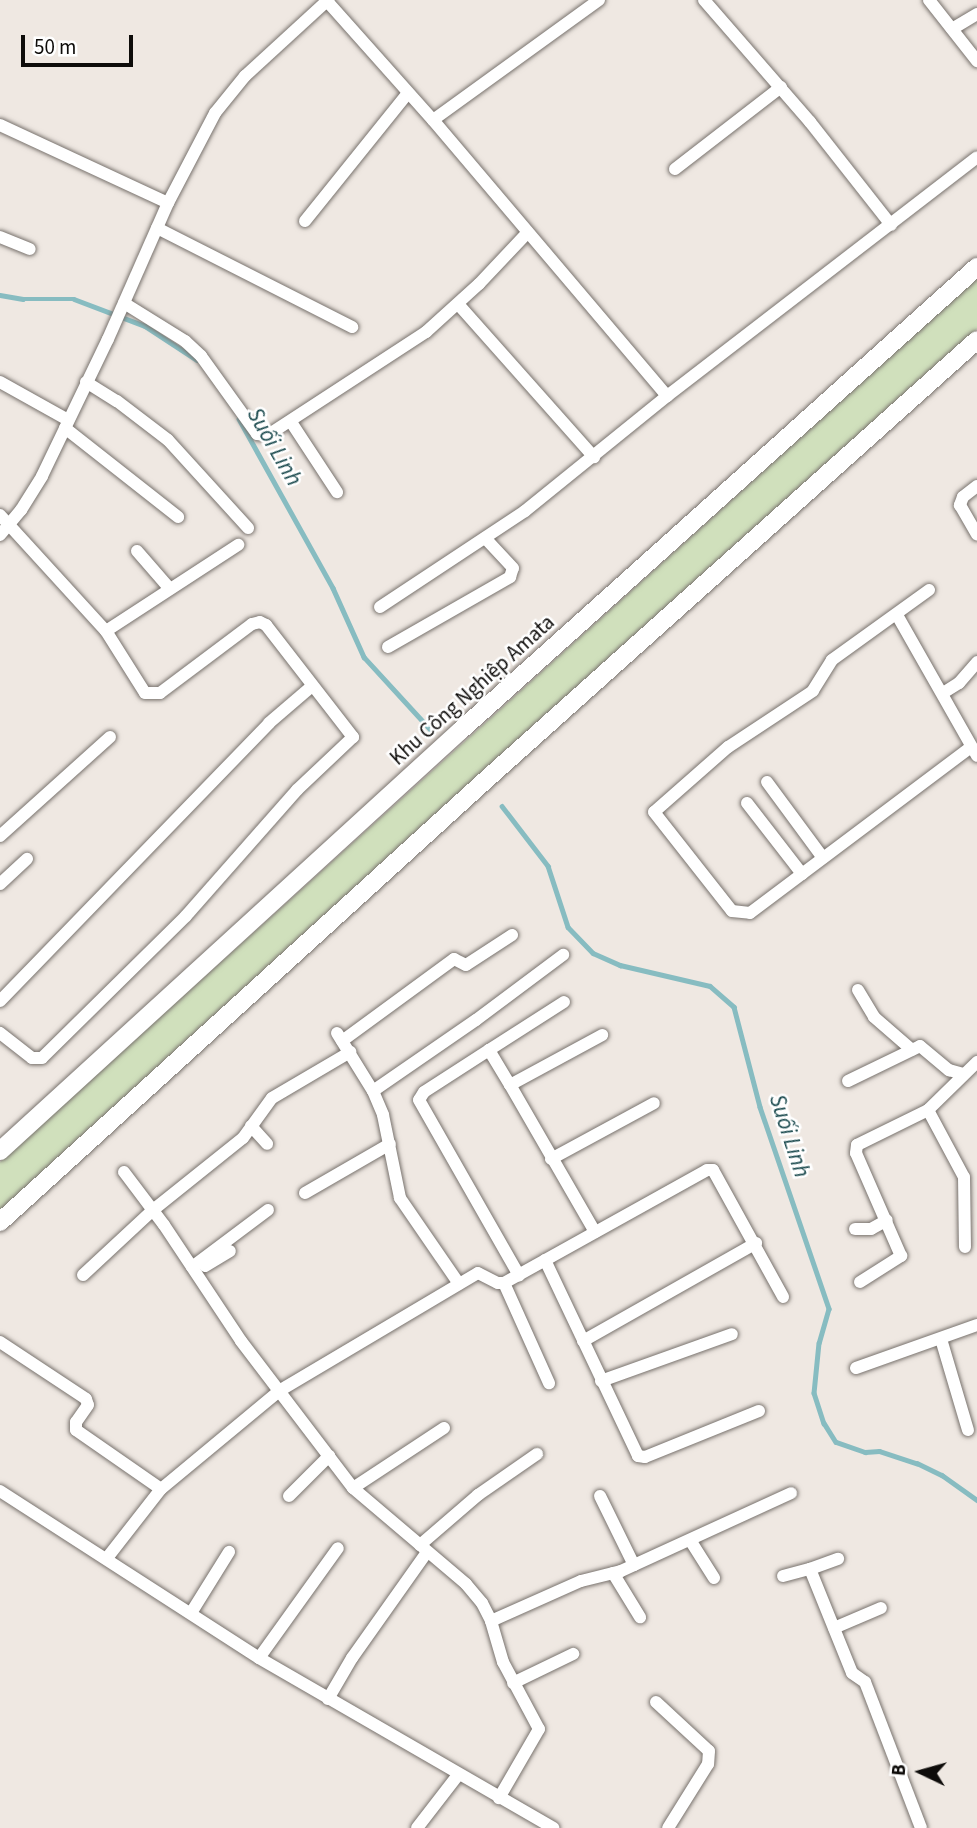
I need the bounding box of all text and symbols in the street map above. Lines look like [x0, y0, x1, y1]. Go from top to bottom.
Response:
scale bar [24, 21, 136, 65]
text: 50 m [34, 32, 76, 62]
water label: Suối Linh [241, 403, 307, 491]
street label: Khu Công Nghiệp Amata [385, 610, 559, 770]
water label: Suối Linh [763, 1091, 815, 1181]
north arrow [886, 1737, 956, 1807]
text: B [886, 1763, 914, 1777]

